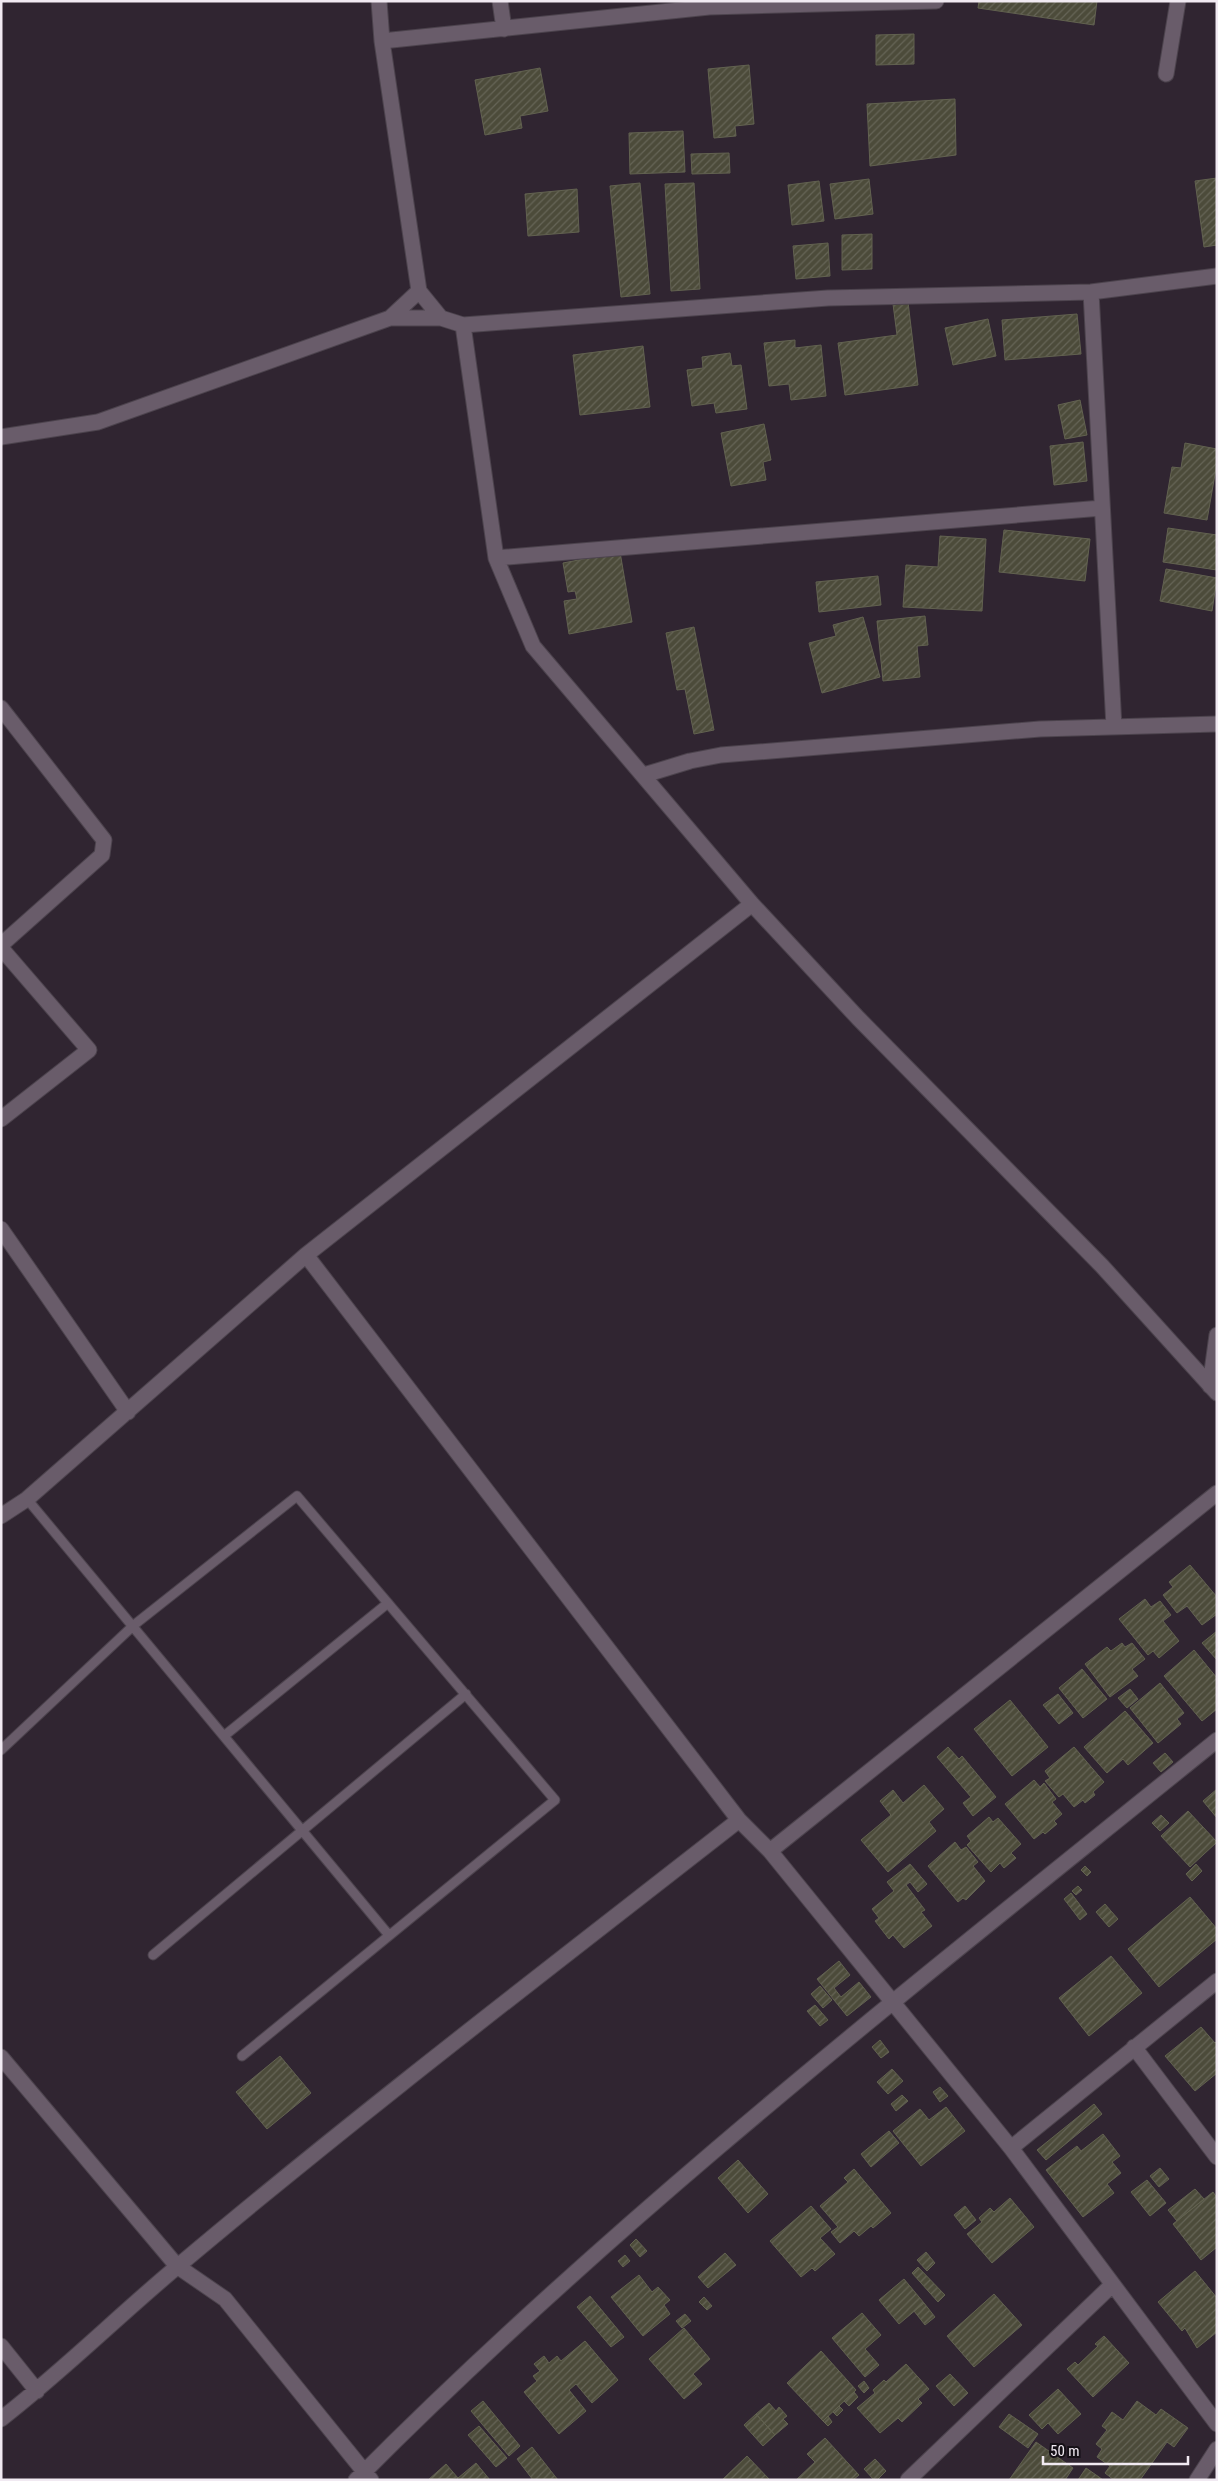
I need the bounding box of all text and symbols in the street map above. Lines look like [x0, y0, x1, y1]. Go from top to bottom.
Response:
scale bar [1043, 2434, 1188, 2466]
text: 50 m [1050, 2442, 1080, 2460]

